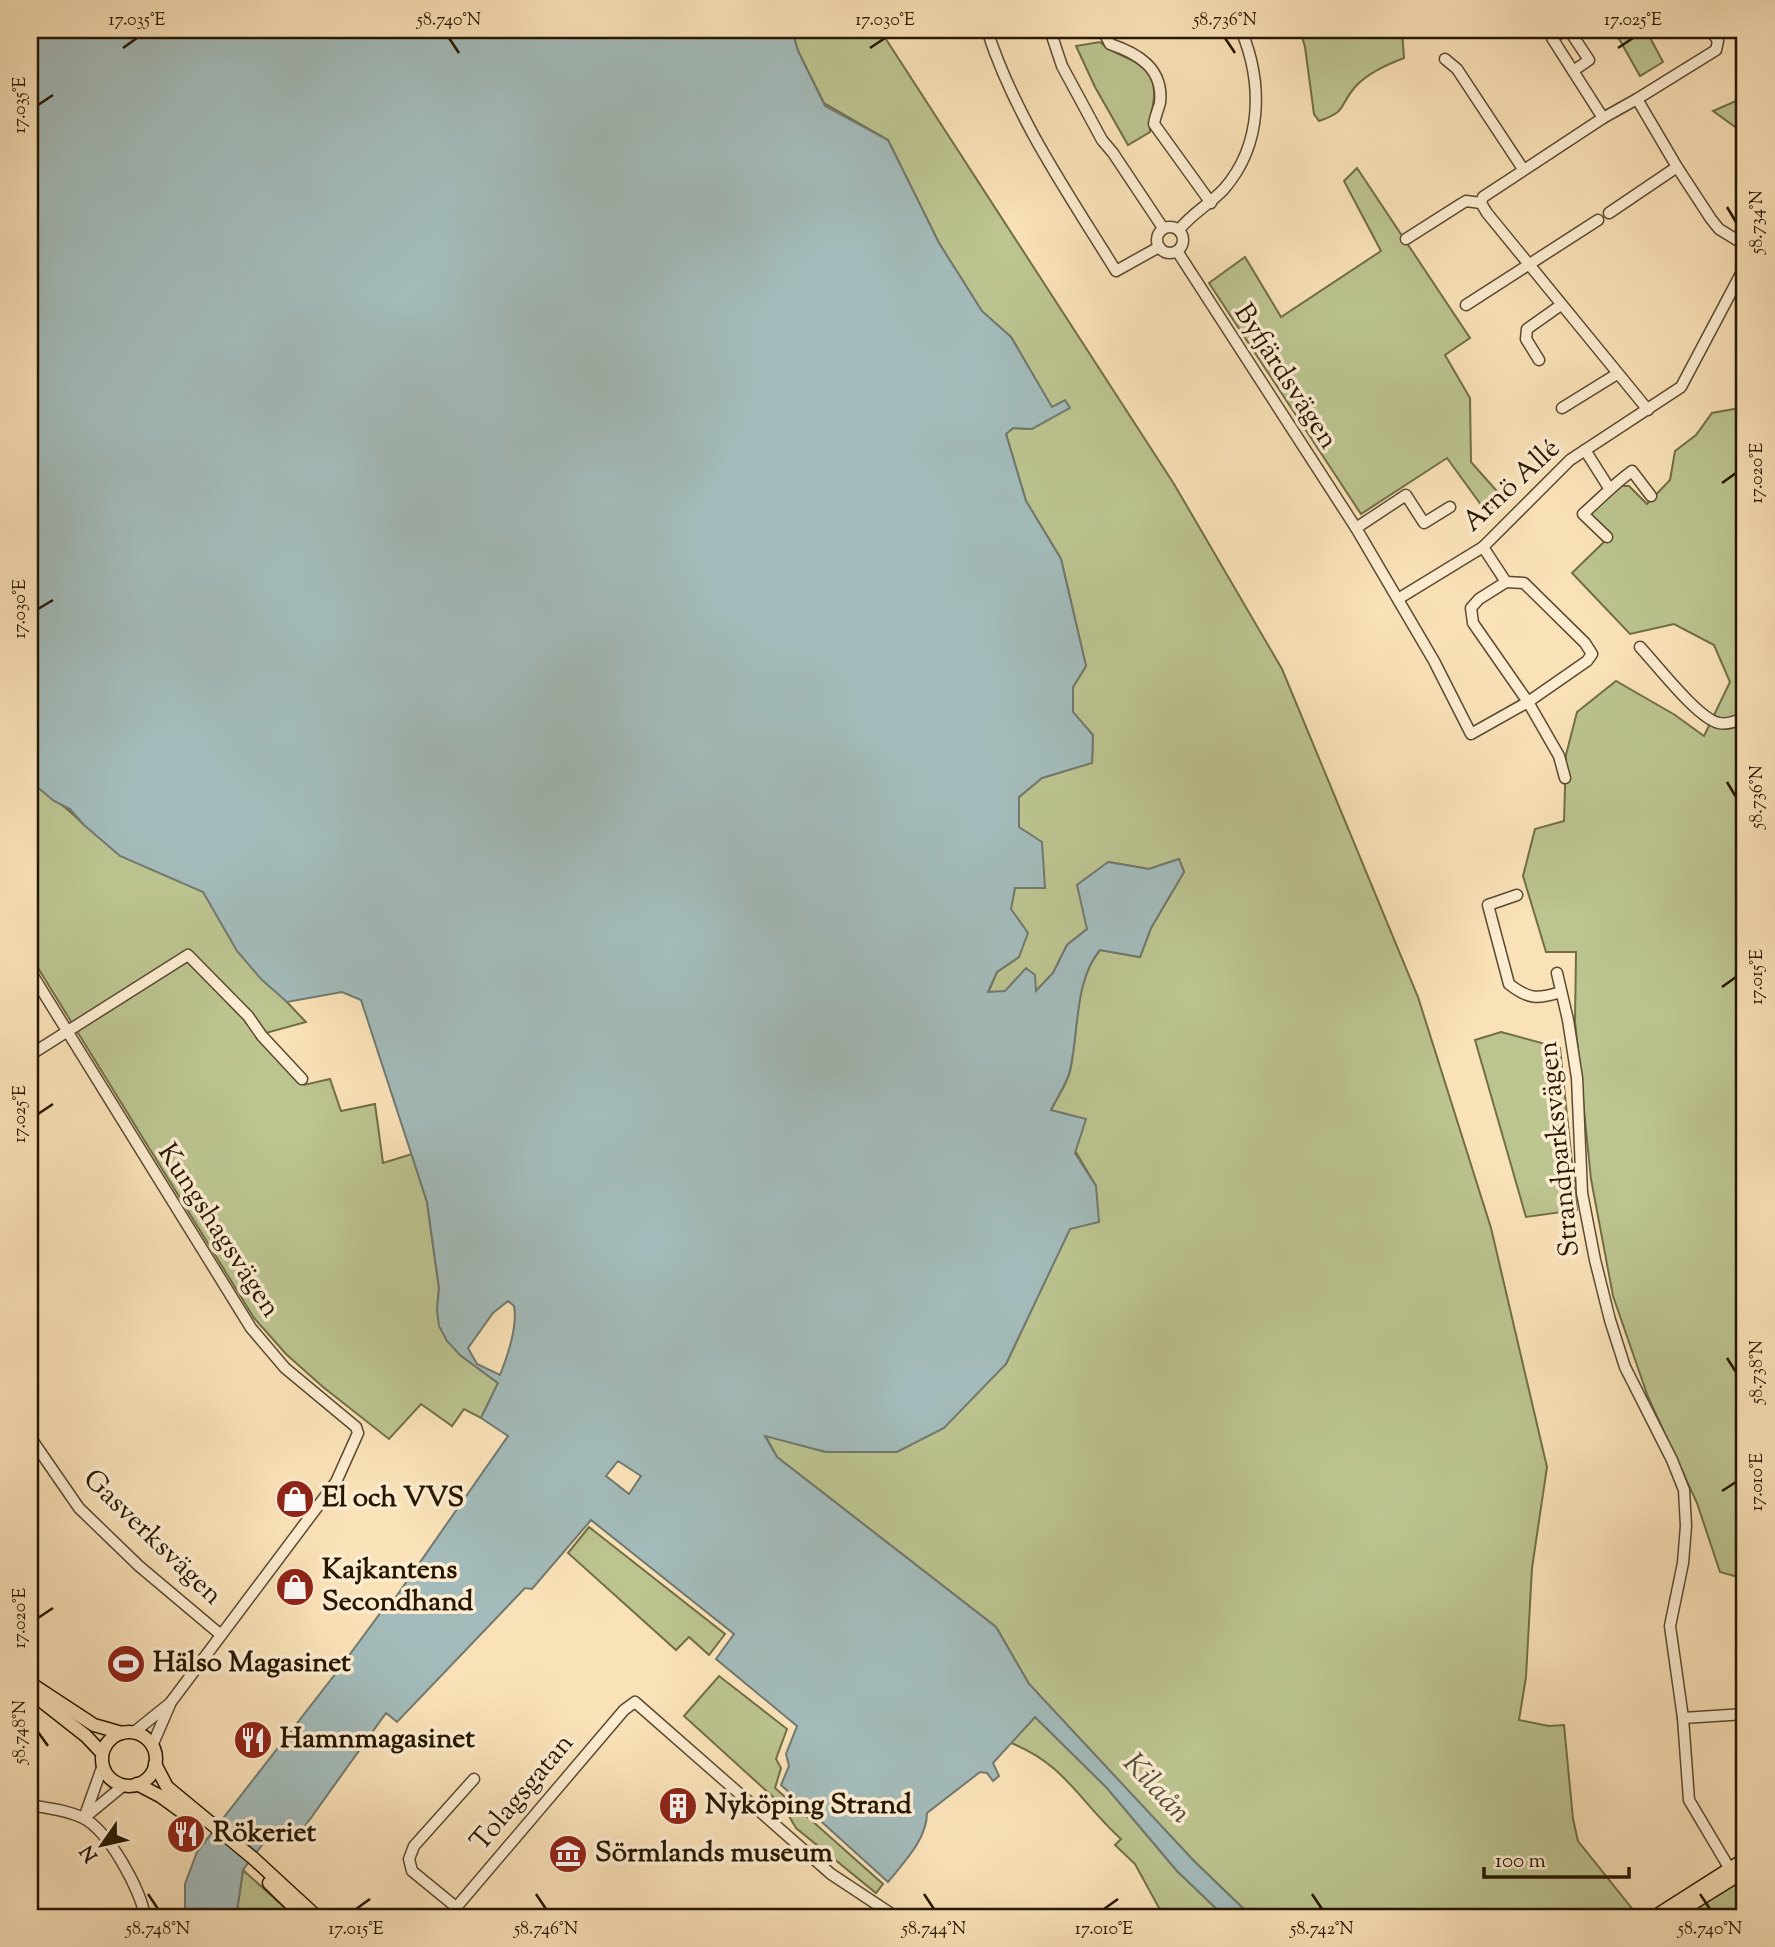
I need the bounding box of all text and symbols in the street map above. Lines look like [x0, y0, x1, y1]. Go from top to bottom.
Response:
text: 17.035°E [109, 8, 166, 34]
text: 58.740°N [416, 8, 481, 34]
text: 17.030°E [855, 8, 915, 34]
text: 58.736°N [1192, 8, 1257, 34]
text: 17.025°E [1604, 8, 1662, 34]
text: 17.035°E [8, 76, 34, 133]
text: 58.734°N [1745, 190, 1771, 255]
street label: Byfjärdsvägen [1223, 296, 1347, 458]
street label: Arnö Allé [1454, 430, 1570, 542]
text: 17.020°E [1745, 442, 1771, 503]
text: 17.030°E [8, 579, 34, 639]
text: 58.736°N [1745, 765, 1771, 830]
text: 17.015°E [1745, 949, 1771, 1005]
street label: Strandparksvägen [1529, 1039, 1591, 1259]
text: 17.025°E [8, 1085, 34, 1143]
street label: Kungshagsvägen [147, 1136, 289, 1326]
text: 58.738°N [1745, 1340, 1771, 1405]
text: 17.010°E [1745, 1453, 1771, 1511]
street label: Gasverksvägen [73, 1461, 231, 1615]
shop icon: El och VVS [274, 1478, 316, 1520]
place label: El och VVS [322, 1479, 464, 1519]
place label: Kajkantens Secondhand [322, 1551, 473, 1623]
shop icon: Kajkantens Secondhand [274, 1566, 316, 1608]
text: 17.020°E [8, 1587, 34, 1648]
sports icon: Hälso Magasinet [105, 1643, 147, 1685]
place label: Hälso Magasinet [153, 1644, 351, 1684]
text: 58.748°N [8, 1700, 34, 1765]
restaurant icon: Hamnmagasinet [232, 1719, 274, 1761]
place label: Hamnmagasinet [280, 1720, 475, 1760]
street label: Tolagsgatan [462, 1725, 584, 1861]
water label: Kilaån [1112, 1744, 1200, 1834]
building icon: Nyköping Strand [657, 1785, 699, 1827]
place label: Nyköping Strand [705, 1786, 912, 1826]
north arrow [66, 1811, 136, 1881]
restaurant icon: Rökeriet [165, 1813, 207, 1855]
place label: Rökeriet [213, 1814, 316, 1854]
museum icon: Sörmlands museum [547, 1833, 589, 1875]
place label: Sörmlands museum [595, 1834, 834, 1874]
scale bar [1484, 1835, 1630, 1879]
text: N [75, 1839, 105, 1867]
text: 100 m [1495, 1847, 1546, 1877]
text: 58.748°N [125, 1917, 190, 1943]
text: 17.015°E [328, 1917, 384, 1943]
text: 58.746°N [513, 1917, 578, 1943]
text: 58.744°N [901, 1917, 966, 1943]
text: 17.010°E [1075, 1917, 1133, 1943]
text: 58.742°N [1289, 1917, 1354, 1943]
text: 58.740°N [1677, 1917, 1742, 1943]

